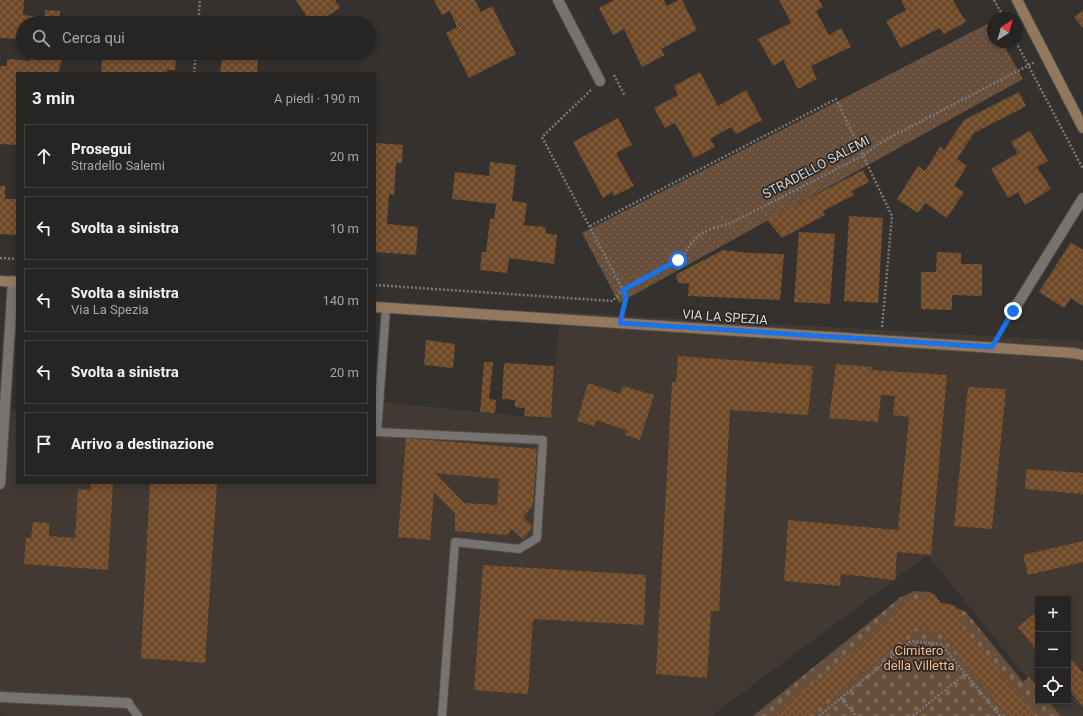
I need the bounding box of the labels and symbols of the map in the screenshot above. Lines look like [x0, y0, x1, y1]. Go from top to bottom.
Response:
north arrow [987, 12, 1023, 48]
street label: STRADELLO SALEMI [760, 132, 872, 202]
route start [669, 251, 687, 269]
route end [1004, 302, 1022, 320]
street label: VIA LA SPEZIA [682, 307, 769, 328]
park label: Cimitero della Villetta [883, 643, 955, 673]

